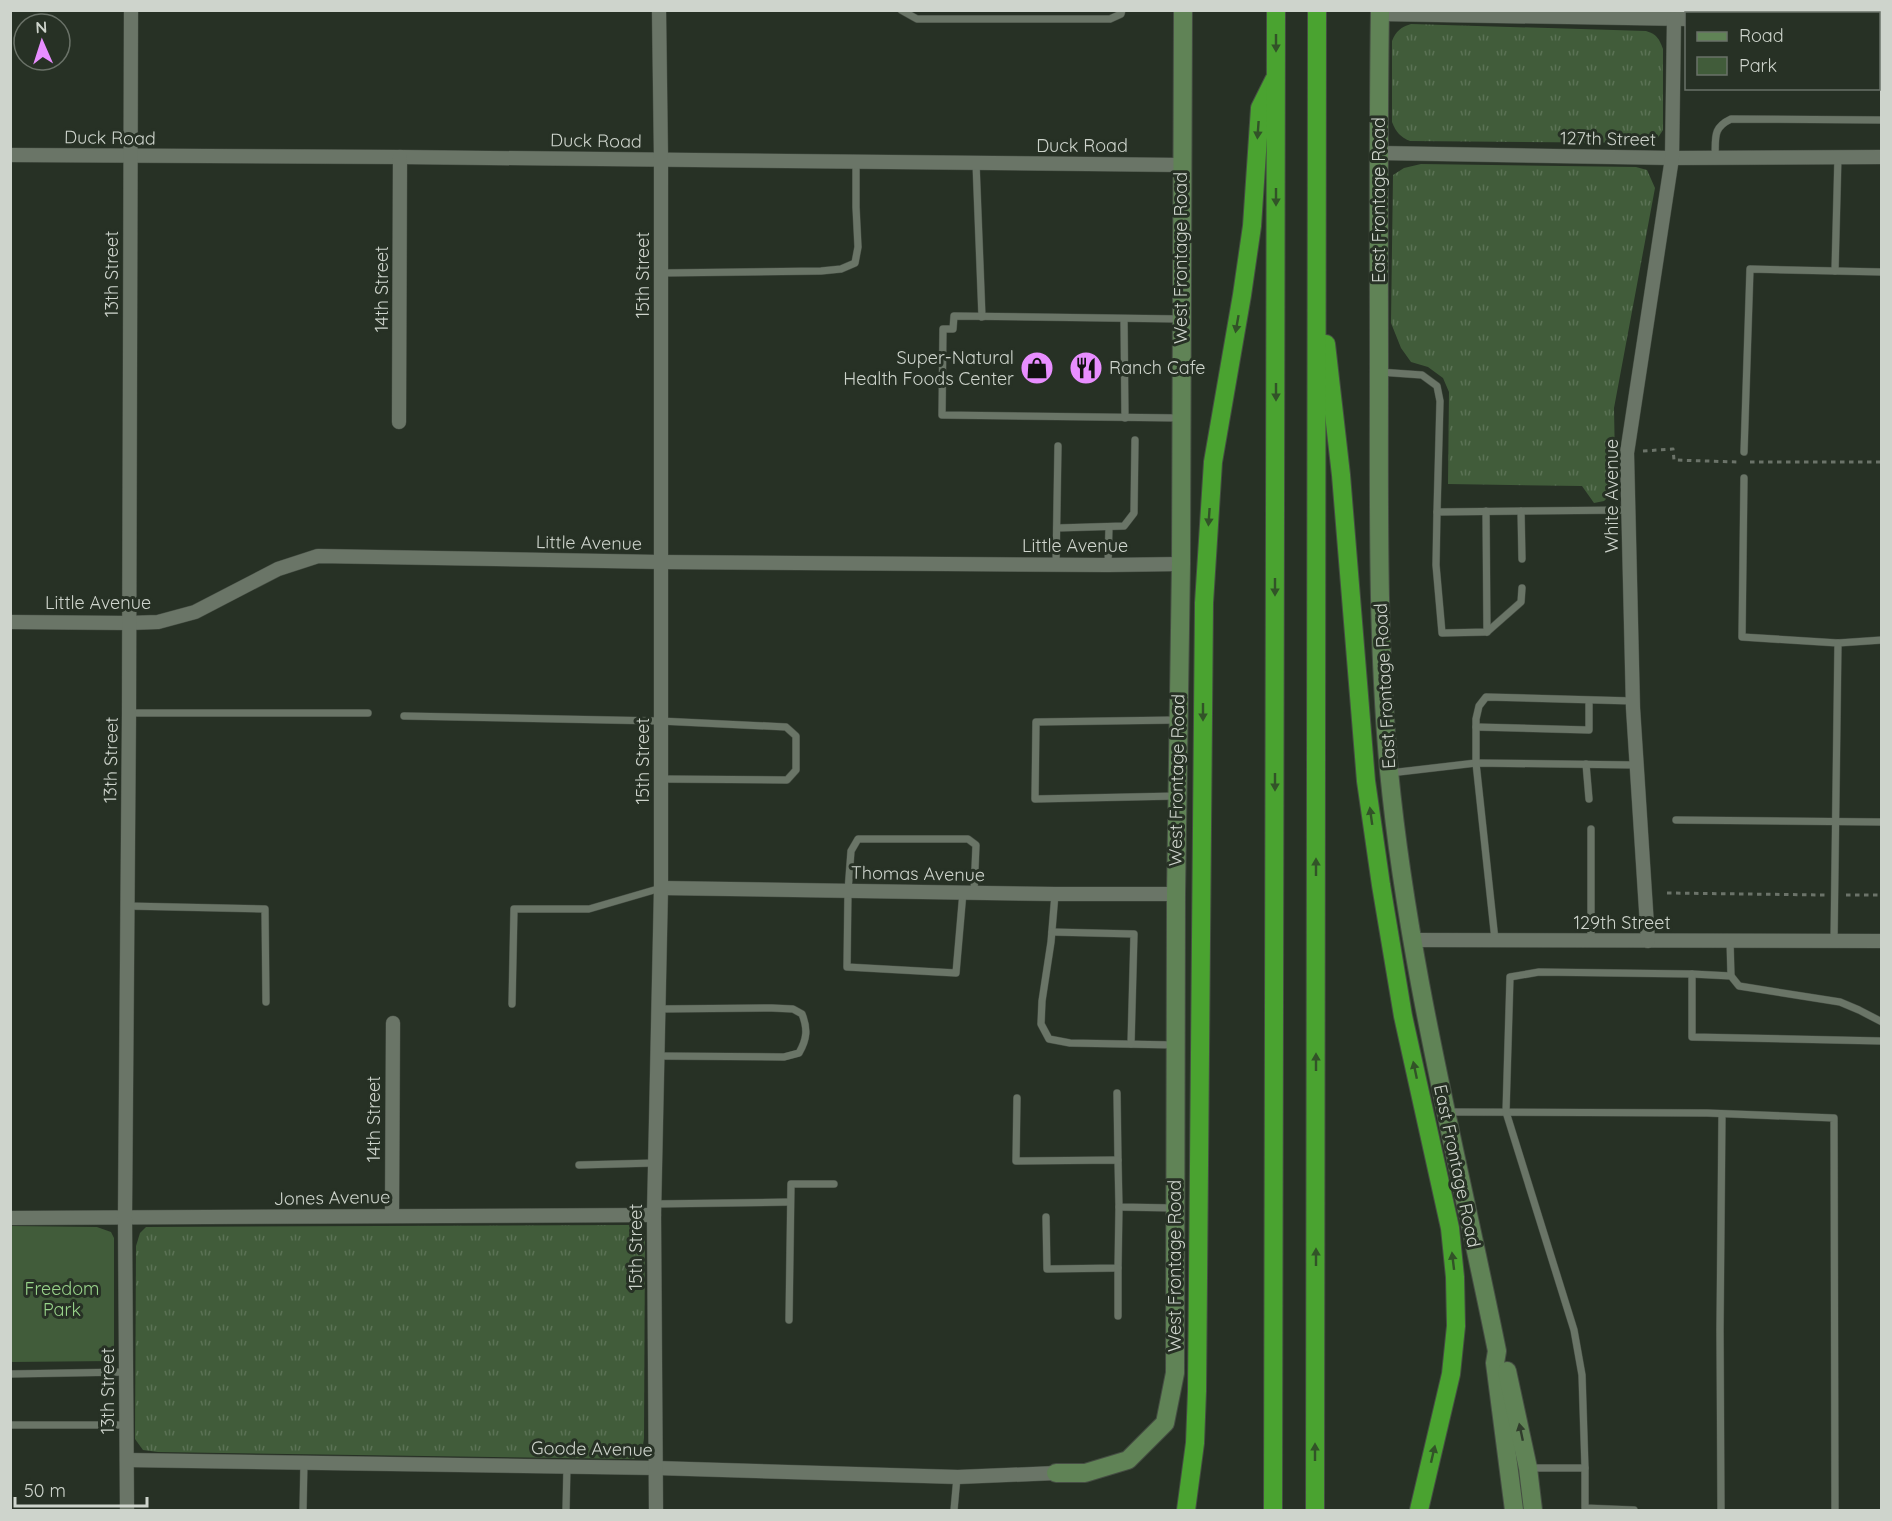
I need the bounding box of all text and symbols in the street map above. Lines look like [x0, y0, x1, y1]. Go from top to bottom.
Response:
north arrow [12, 12, 72, 72]
legend [1685, 12, 1880, 90]
text: N [35, 17, 48, 37]
text: Road [1739, 24, 1784, 47]
one-way arrow [1271, 34, 1281, 53]
text: Park [1739, 54, 1777, 77]
street label: East Frontage Road [1367, 117, 1390, 283]
one-way arrow [1254, 121, 1263, 140]
street label: Duck Road [64, 125, 156, 150]
street label: 127th Street [1560, 126, 1656, 151]
street label: Duck Road [550, 128, 642, 153]
street label: Duck Road [1036, 134, 1128, 157]
street label: West Frontage Road [1169, 172, 1192, 344]
one-way arrow [1271, 188, 1281, 207]
street label: 13th Street [100, 231, 123, 317]
street label: 15th Street [631, 232, 654, 318]
street label: 14th Street [370, 246, 393, 332]
one-way arrow [1232, 315, 1241, 334]
place label: Super-Natural Health Foods Center [843, 346, 1014, 390]
shop icon: Super-Natural Health Foods Center [1019, 350, 1055, 386]
restaurant icon: Ranch Cafe [1068, 350, 1104, 386]
place label: Ranch Cafe [1109, 356, 1206, 379]
one-way arrow [1271, 383, 1281, 402]
street label: White Avenue [1600, 439, 1623, 553]
one-way arrow [1204, 507, 1213, 526]
street label: Little Avenue [536, 530, 642, 555]
street label: Little Avenue [1022, 534, 1128, 557]
one-way arrow [1270, 578, 1280, 597]
street label: Little Avenue [45, 591, 151, 614]
street label: East Frontage Road [1369, 603, 1400, 770]
street label: West Frontage Road [1163, 694, 1190, 866]
one-way arrow [1198, 702, 1208, 721]
street label: 13th Street [98, 717, 123, 803]
street label: 15th Street [631, 718, 654, 804]
one-way arrow [1270, 773, 1280, 792]
one-way arrow [1366, 806, 1376, 825]
one-way arrow [1311, 858, 1321, 877]
street label: Thomas Avenue [851, 861, 985, 886]
street label: 129th Street [1573, 911, 1671, 934]
one-way arrow [1311, 1053, 1321, 1072]
one-way arrow [1409, 1061, 1419, 1079]
street label: 14th Street [362, 1076, 385, 1162]
street label: East Frontage Road [1429, 1082, 1486, 1250]
street label: West Frontage Road [1163, 1180, 1186, 1352]
street label: Jones Avenue [273, 1185, 391, 1210]
street label: 15th Street [624, 1204, 647, 1290]
one-way arrow [1311, 1248, 1321, 1267]
one-way arrow [1449, 1251, 1458, 1270]
park label: Freedom Park [24, 1277, 100, 1321]
street label: 13th Street [96, 1348, 119, 1434]
one-way arrow [1516, 1422, 1525, 1441]
street label: Goode Avenue [531, 1436, 653, 1461]
one-way arrow [1310, 1443, 1320, 1462]
one-way arrow [1428, 1444, 1438, 1463]
scale bar [15, 1470, 147, 1508]
text: 50 m [24, 1479, 66, 1502]

